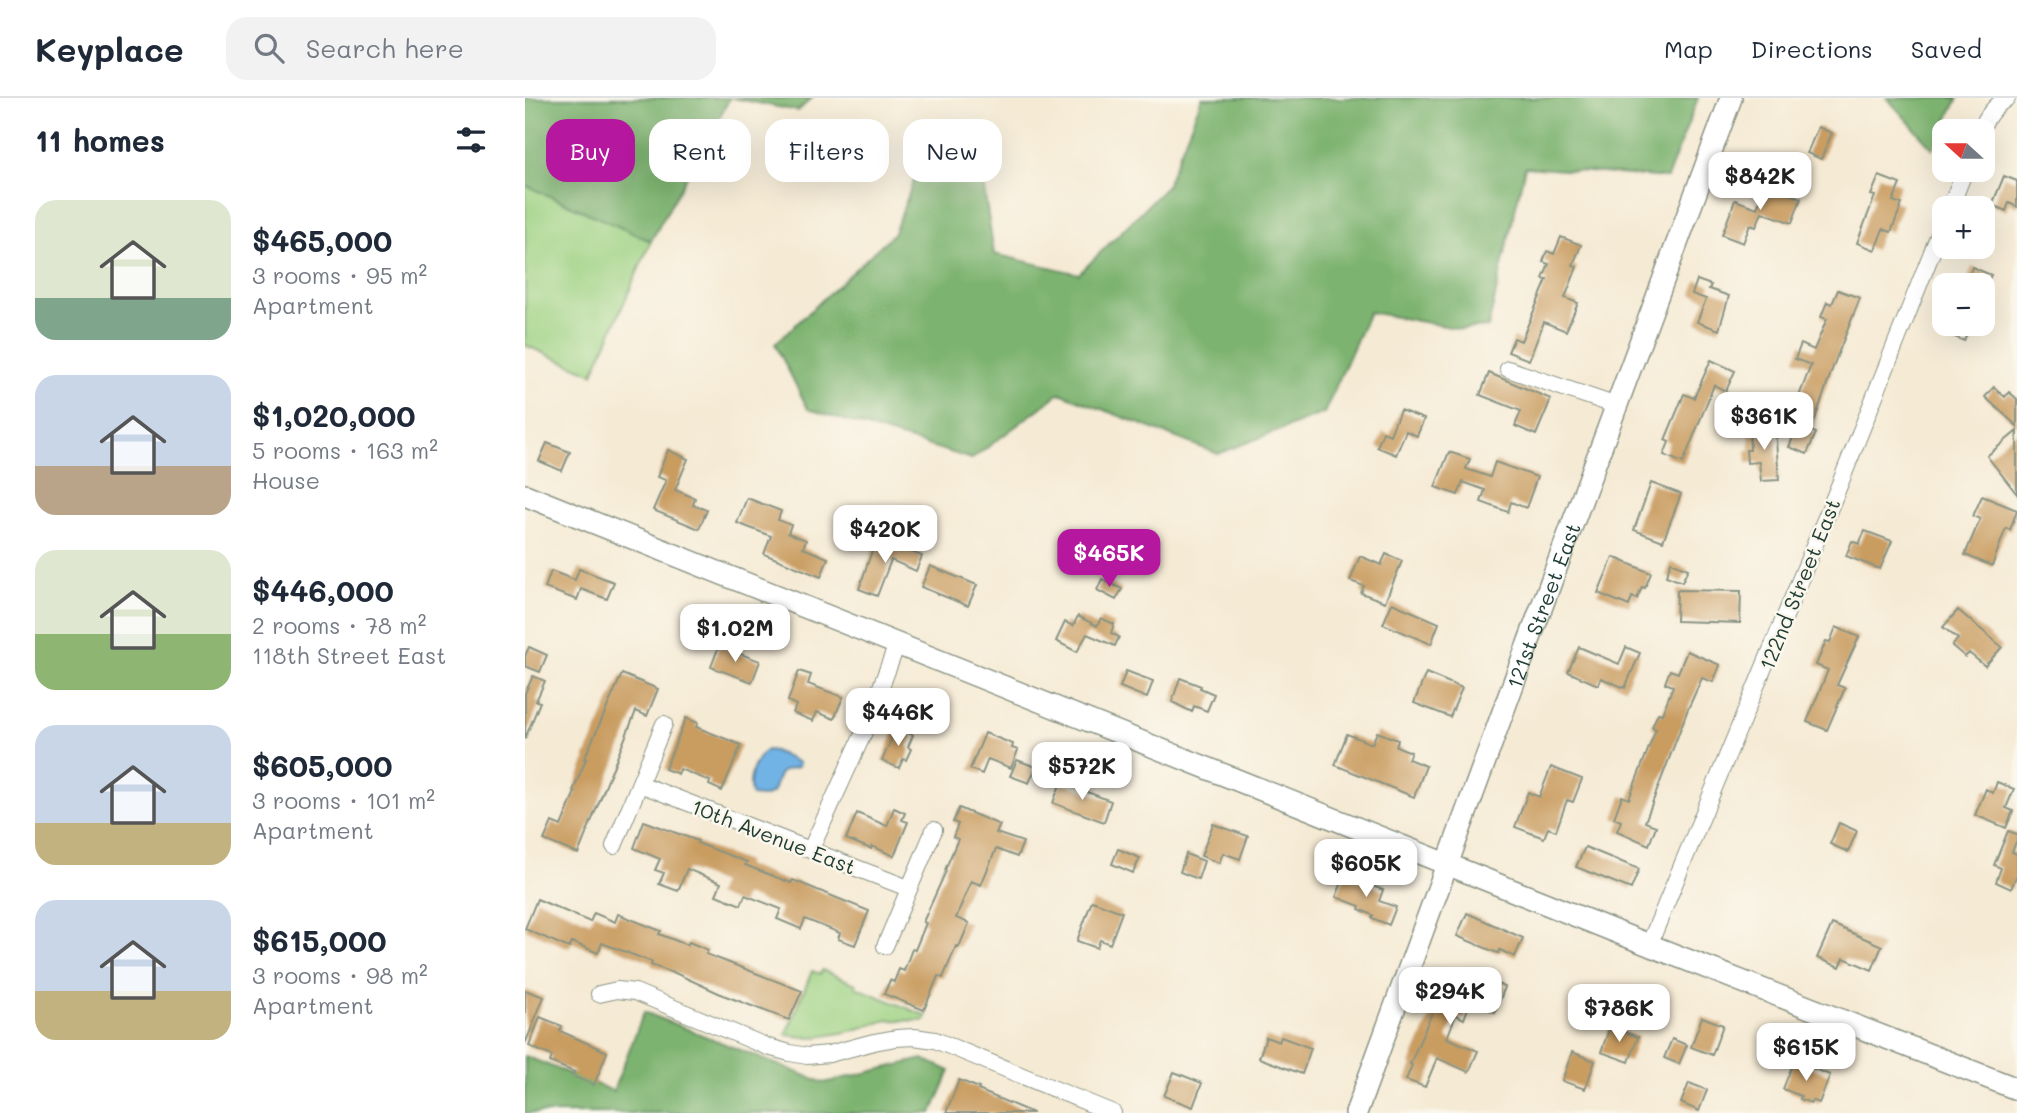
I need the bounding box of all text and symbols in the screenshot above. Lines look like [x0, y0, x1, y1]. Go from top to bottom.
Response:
search box [226, 17, 716, 80]
text: Keyplace [35, 27, 184, 70]
icon: search [250, 29, 288, 67]
text: Search here [306, 31, 464, 65]
text: Map [1664, 33, 1713, 64]
text: Directions [1751, 33, 1873, 64]
text: Saved [1911, 33, 1982, 64]
chip: Buy [546, 119, 635, 182]
chip: Rent [649, 119, 751, 182]
chip: Filters [765, 119, 889, 182]
chip: New [903, 119, 1002, 182]
north arrow [1932, 119, 1995, 182]
map controls [1932, 119, 1995, 336]
text: 11 homes [35, 120, 165, 160]
icon: filters [452, 121, 490, 159]
pin: $842K [1711, 152, 1809, 212]
text: $842K [1724, 160, 1796, 190]
button: + [1932, 196, 1995, 259]
text: $465,000 [252, 220, 392, 260]
icon: home [91, 228, 175, 312]
text: 3 rooms · 95 m² [252, 260, 427, 290]
button: − [1932, 273, 1995, 336]
text: Apartment [252, 290, 374, 320]
pin: $361K [1715, 392, 1813, 452]
text: $1,020,000 [252, 395, 415, 435]
text: $361K [1730, 400, 1798, 430]
icon: home [91, 403, 175, 487]
text: 5 rooms · 163 m² [252, 435, 438, 465]
text: House [252, 465, 320, 495]
street label: 122nd Street East [1752, 494, 1846, 674]
pin: $420K [836, 505, 934, 565]
text: $420K [849, 513, 921, 543]
street label: 121st Street East [1499, 518, 1585, 692]
pin: $465K [1060, 530, 1158, 589]
text: $465K [1073, 537, 1145, 567]
text: $446,000 [252, 570, 394, 610]
icon: home [91, 578, 175, 662]
pin: $1.02M [678, 604, 792, 664]
text: 2 rooms · 78 m² [252, 610, 426, 640]
text: $1.02M [696, 612, 774, 642]
text: 118th Street East [252, 640, 446, 670]
pin: $446K [849, 688, 947, 748]
text: $446K [862, 696, 934, 726]
pin: $572K [1033, 742, 1131, 802]
text: $605,000 [252, 745, 393, 785]
text: $572K [1048, 750, 1116, 780]
icon: home [91, 753, 175, 837]
text: 3 rooms · 101 m² [252, 785, 435, 815]
street label: 10th Avenue East [688, 792, 860, 880]
text: Apartment [252, 815, 374, 845]
pin: $605K [1317, 840, 1415, 899]
text: $605K [1330, 847, 1402, 877]
text: $615,000 [252, 920, 387, 960]
icon: home [91, 928, 175, 1012]
text: 3 rooms · 98 m² [252, 960, 428, 990]
pin: $294K [1401, 968, 1499, 1027]
text: $294K [1415, 975, 1485, 1005]
pin: $786K [1570, 984, 1668, 1044]
text: Apartment [252, 990, 374, 1020]
text: $786K [1584, 992, 1654, 1022]
pin: $615K [1757, 1024, 1855, 1083]
text: $615K [1773, 1031, 1839, 1061]

